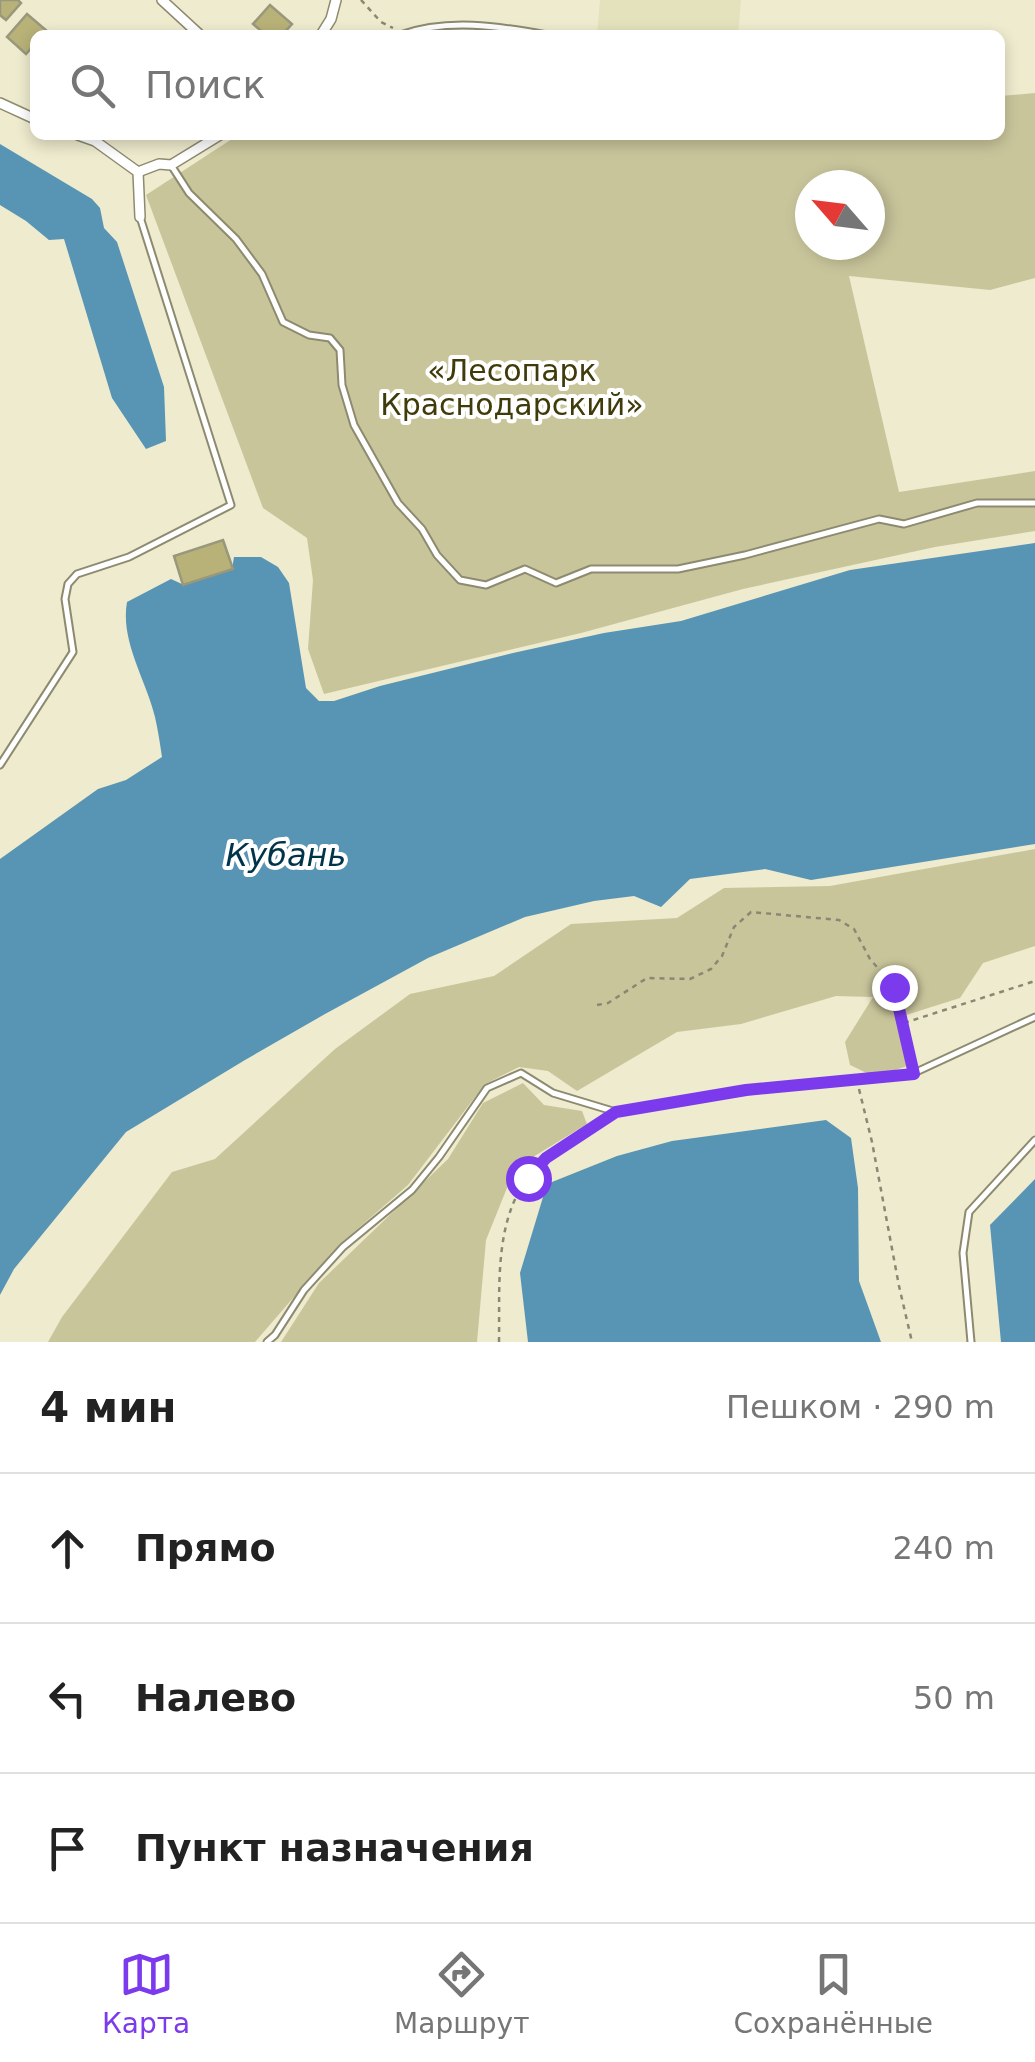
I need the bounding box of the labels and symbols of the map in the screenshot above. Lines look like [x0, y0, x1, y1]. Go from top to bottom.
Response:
north arrow [795, 170, 885, 260]
park label: «Лесопарк Краснодарский» [380, 353, 644, 422]
water label: Кубань [226, 836, 346, 874]
route end [872, 965, 918, 1011]
route start [506, 1156, 552, 1202]

